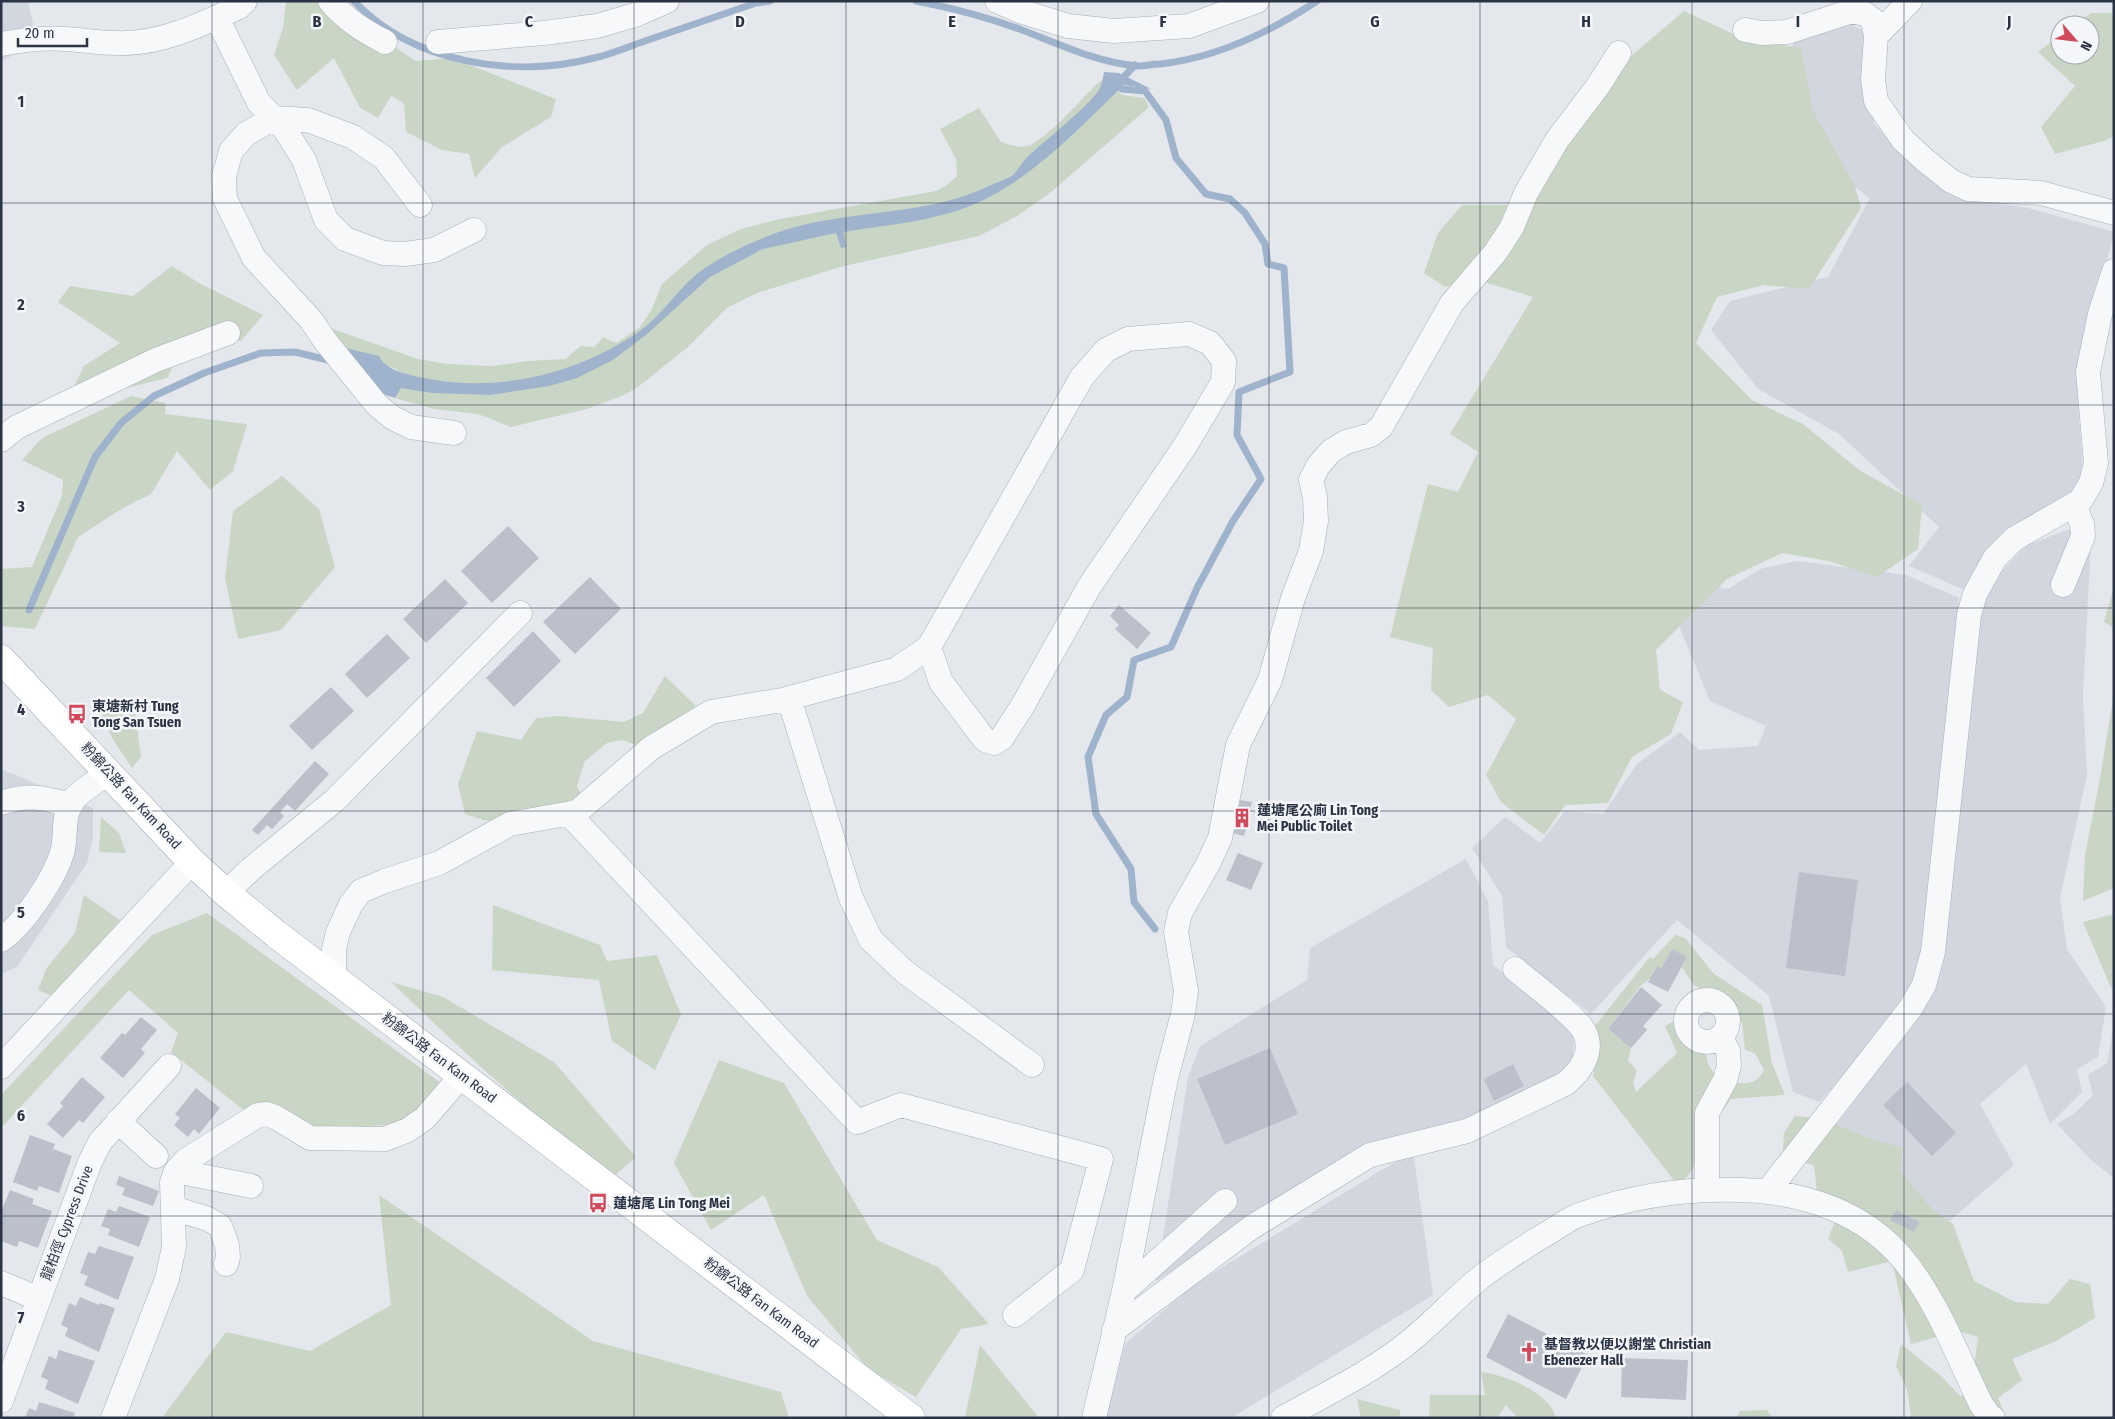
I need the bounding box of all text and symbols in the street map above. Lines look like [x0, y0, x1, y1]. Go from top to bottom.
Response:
text: B [313, 12, 322, 31]
text: C [525, 12, 534, 31]
text: D [735, 12, 745, 31]
text: E [948, 12, 956, 31]
text: F [1159, 12, 1167, 31]
text: G [1370, 12, 1380, 31]
text: H [1581, 12, 1591, 31]
text: I [1796, 12, 1800, 31]
text: J [2006, 12, 2011, 31]
scale bar [18, 15, 86, 47]
north arrow [2050, 15, 2100, 65]
text: 20 m [25, 24, 55, 42]
text: N [2077, 38, 2096, 54]
text: 1 [18, 92, 24, 111]
text: 2 [16, 295, 25, 314]
text: 3 [16, 497, 25, 516]
place label: 東塘新村 Tung Tong San Tsuen [92, 698, 181, 731]
text: 4 [17, 700, 25, 719]
bus stop icon: 東塘新村 Tung Tong San Tsuen [66, 703, 88, 725]
street label: 粉錦公路 Fan Kam Road [77, 739, 185, 853]
place label: 蓮塘尾公廁 Lin Tong Mei Public Toilet [1257, 802, 1378, 835]
building icon: 蓮塘尾公廁 Lin Tong Mei Public Toilet [1231, 807, 1253, 829]
text: 5 [17, 903, 25, 922]
street label: 粉錦公路 Fan Kam Road [378, 1009, 500, 1107]
text: 6 [17, 1106, 25, 1125]
street label: 龍柏徑 Cypress Drive [37, 1163, 97, 1283]
bus stop icon: 蓮塘尾 Lin Tong Mei [587, 1192, 609, 1214]
place label: 蓮塘尾 Lin Tong Mei [613, 1195, 730, 1212]
street label: 粉錦公路 Fan Kam Road [700, 1254, 822, 1352]
text: 7 [18, 1308, 25, 1327]
place label: 基督教以便以謝堂 Christian Ebenezer Hall [1544, 1336, 1711, 1369]
church icon: 基督教以便以謝堂 Christian Ebenezer Hall [1518, 1341, 1540, 1363]

